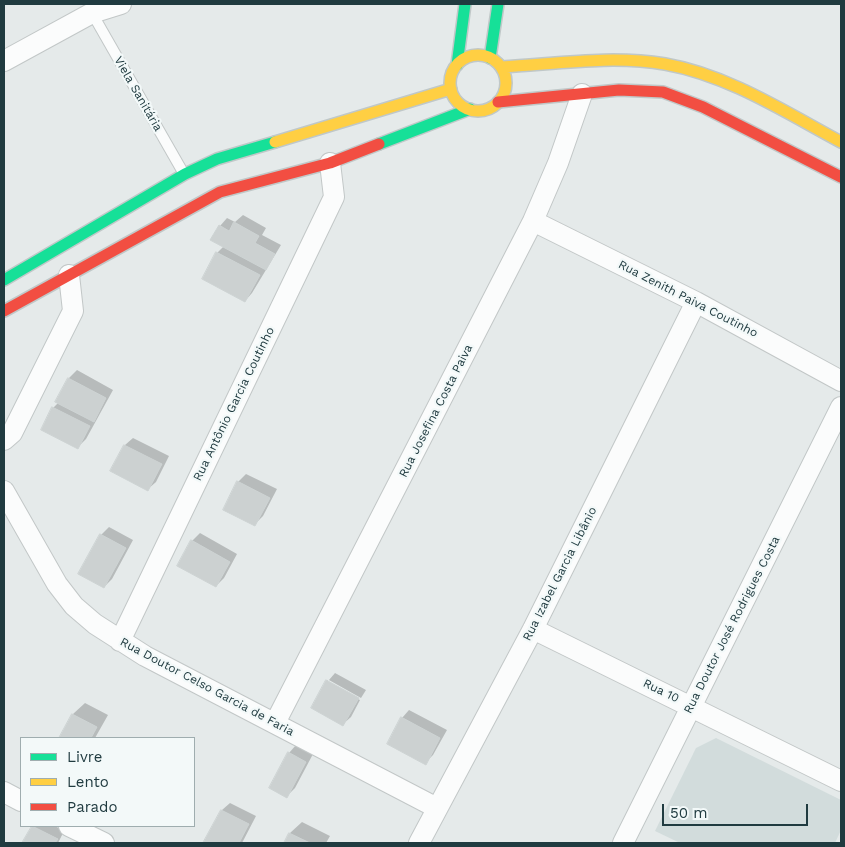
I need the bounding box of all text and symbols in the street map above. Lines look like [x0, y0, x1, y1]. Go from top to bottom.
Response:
street label: Viela Sanitária [111, 54, 165, 134]
street label: Rua Zenith Paiva Coutinho [616, 257, 760, 341]
street label: Rua Antônio Garcia Coutinho [190, 325, 278, 483]
street label: Rua Josefina Costa Paiva [396, 342, 476, 480]
street label: Rua Izabel Garcia Libânio [520, 505, 600, 643]
street label: Rua Doutor José Rodrigues Costa [681, 534, 783, 716]
street label: Rua Doutor Celso Garcia de Faria [118, 635, 296, 739]
street label: Rua 10 [641, 676, 681, 706]
legend [20, 737, 195, 827]
text: Livre [67, 748, 102, 766]
text: Lento [67, 773, 109, 791]
scale bar [665, 794, 811, 826]
text: Parado [67, 798, 117, 816]
text: 50 m [670, 804, 707, 822]

